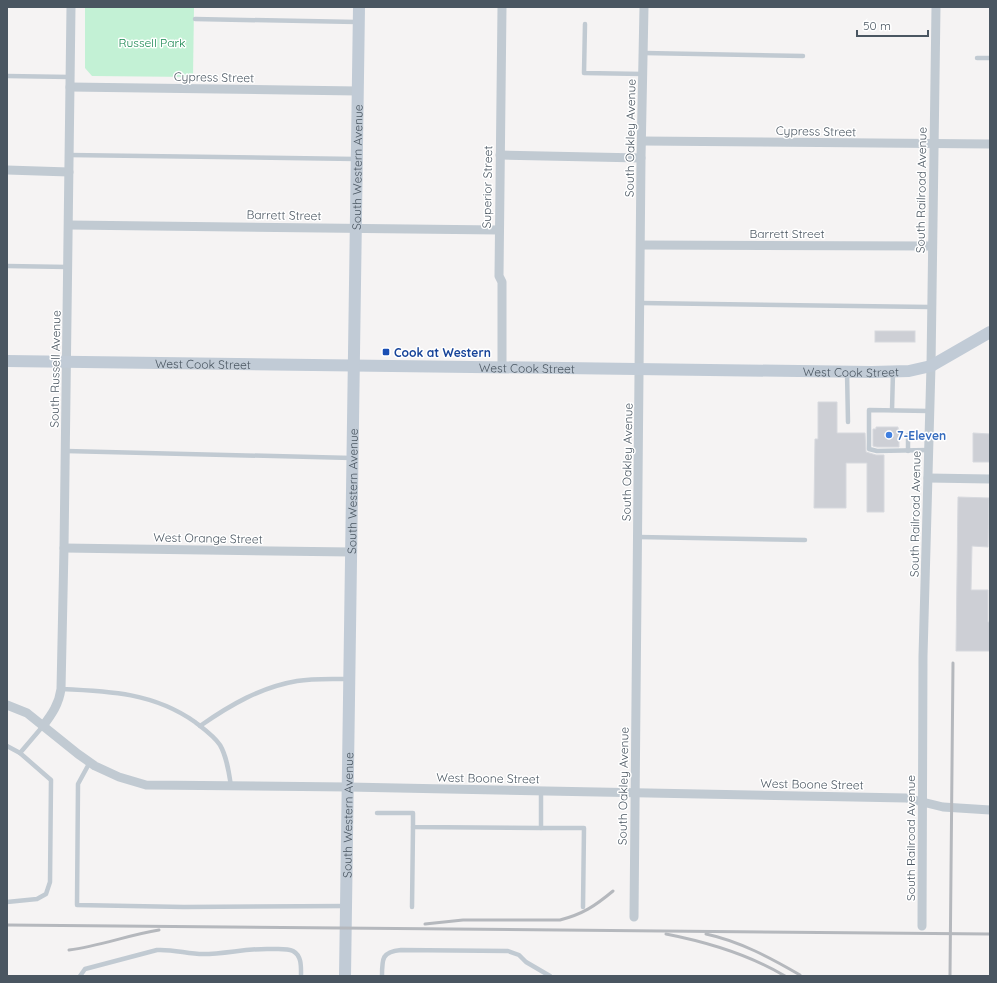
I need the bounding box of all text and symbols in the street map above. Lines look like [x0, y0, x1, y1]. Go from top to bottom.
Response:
scale bar [857, 12, 928, 38]
text: 50 m [863, 18, 891, 33]
park label: Russell Park [119, 35, 186, 50]
street label: Cypress Street [174, 69, 254, 85]
street label: South Oakley Avenue [621, 79, 639, 197]
street label: South Western Avenue [348, 104, 365, 230]
street label: Cypress Street [776, 123, 856, 139]
street label: South Railroad Avenue [912, 127, 930, 253]
street label: Superior Street [479, 145, 495, 229]
street label: Barrett Street [246, 207, 322, 223]
street label: Barrett Street [749, 226, 825, 241]
street label: South Russell Avenue [46, 310, 64, 428]
place label: Cook at Western [394, 345, 491, 360]
marker: Cook at Western [381, 347, 391, 357]
street label: West Cook Street [155, 355, 251, 372]
street label: West Cook Street [479, 360, 575, 376]
street label: West Cook Street [803, 364, 899, 380]
street label: South Oakley Avenue [618, 403, 636, 521]
street label: South Western Avenue [344, 428, 360, 554]
place label: 7-Eleven [897, 428, 946, 443]
marker: 7-Eleven [884, 430, 894, 440]
street label: South Railroad Avenue [906, 451, 924, 577]
street label: West Orange Street [153, 530, 263, 546]
street label: South Oakley Avenue [614, 727, 632, 845]
street label: South Western Avenue [339, 752, 356, 878]
street label: West Boone Street [436, 770, 540, 786]
street label: South Railroad Avenue [903, 775, 918, 901]
street label: West Boone Street [760, 776, 864, 792]

